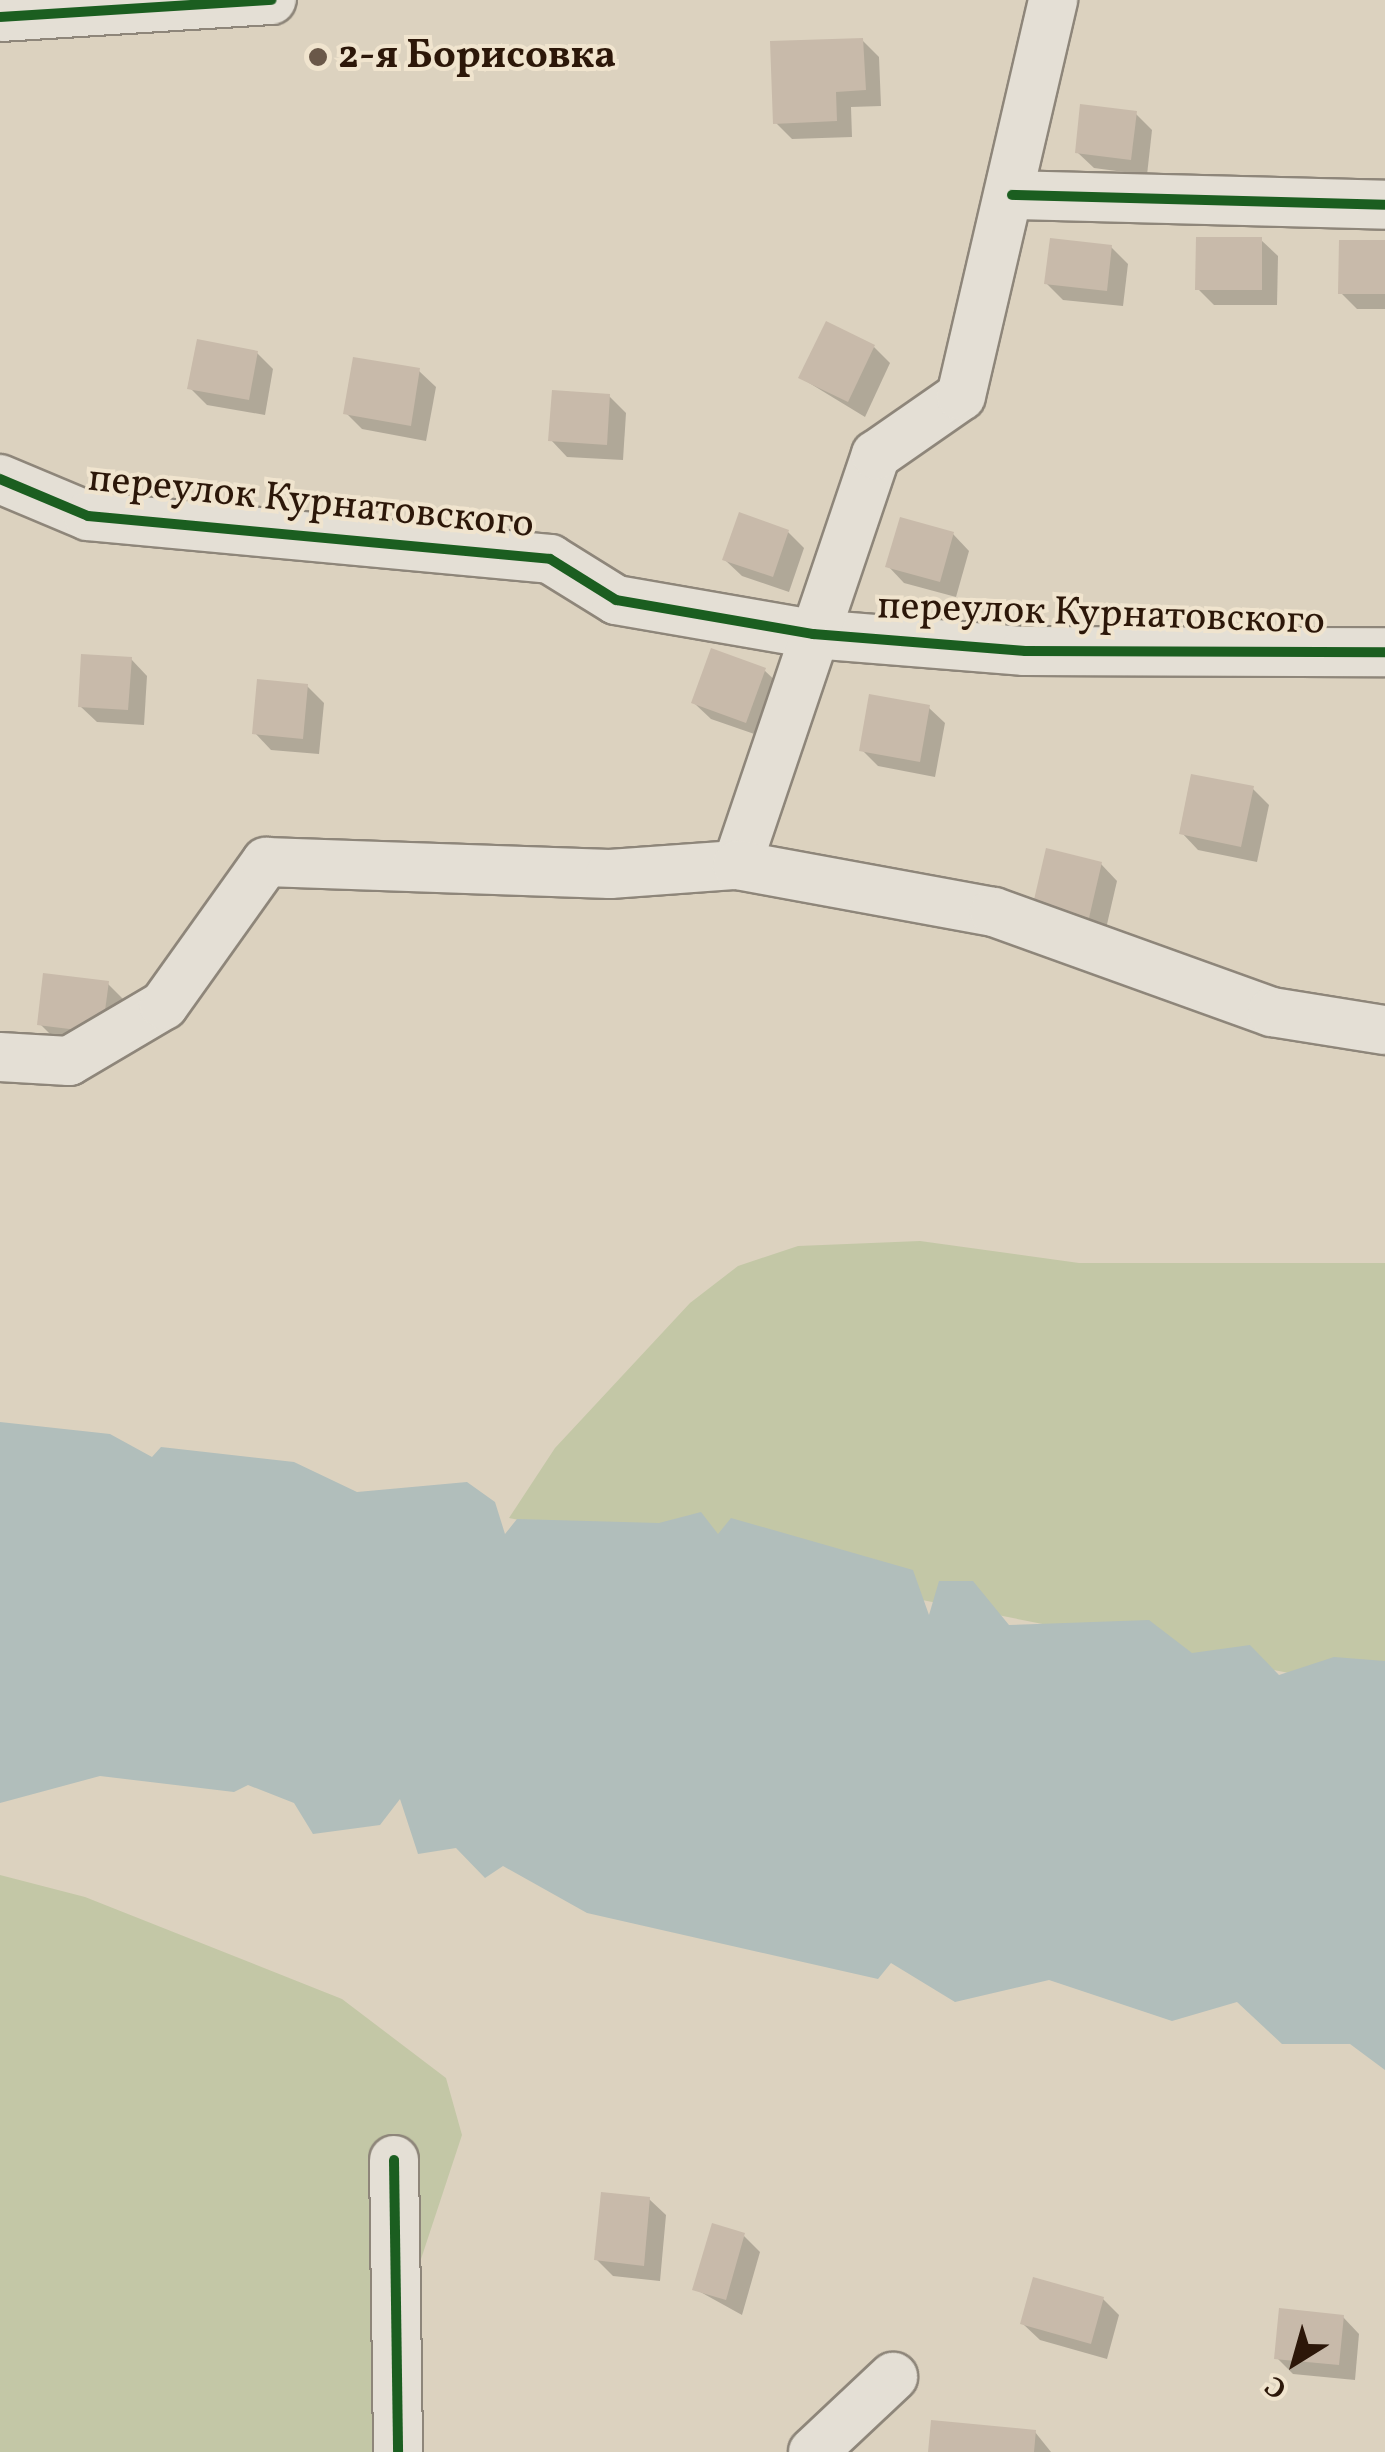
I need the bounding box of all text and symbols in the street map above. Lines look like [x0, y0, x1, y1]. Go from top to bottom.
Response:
place label: 2-я Борисовка [338, 33, 616, 81]
marker: 2-я Борисовка [307, 46, 329, 68]
street label: переулок Курнатовского [86, 456, 536, 550]
street label: переулок Курнатовского [876, 583, 1326, 647]
north arrow [1245, 2312, 1345, 2412]
text: С [1258, 2365, 1296, 2407]

